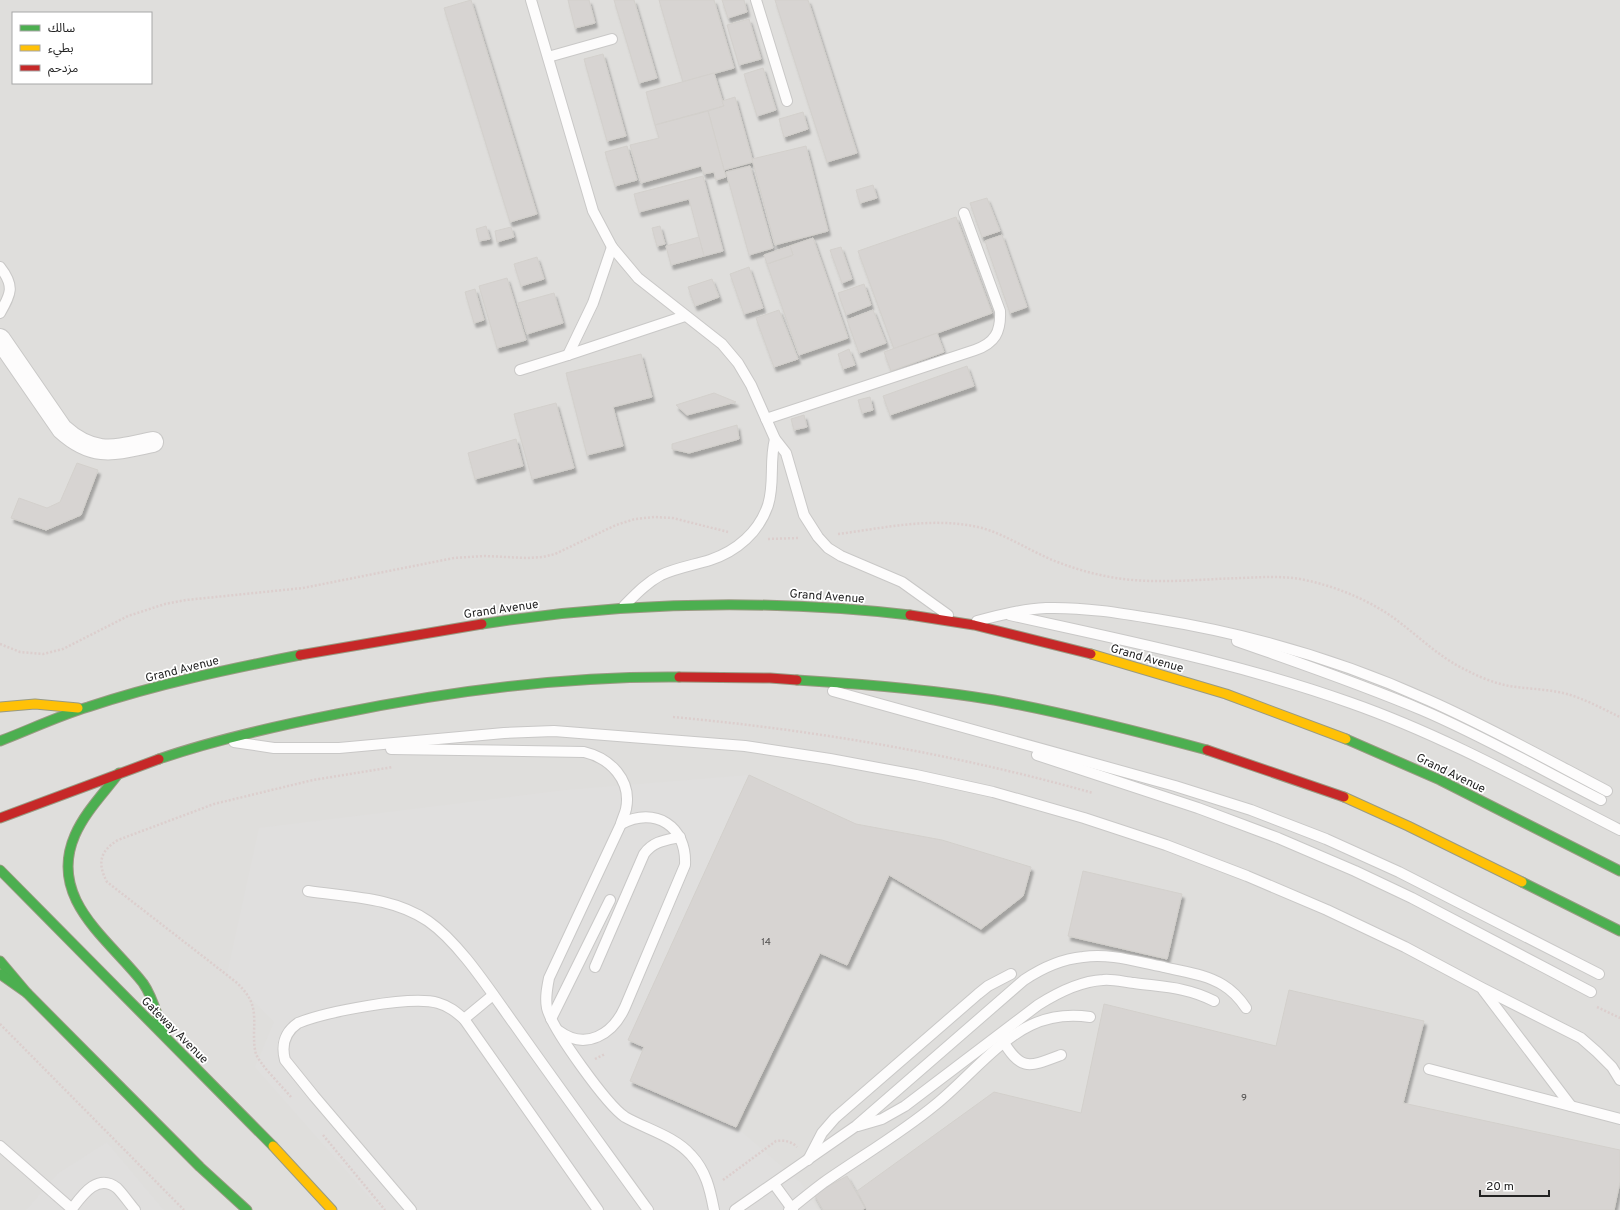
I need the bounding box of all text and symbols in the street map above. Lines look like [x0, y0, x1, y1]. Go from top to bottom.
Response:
legend [12, 12, 152, 84]
text: سالك [48, 21, 75, 37]
text: بطيء [48, 41, 74, 58]
text: مزدحم [48, 61, 78, 77]
street label: Grand Avenue [789, 586, 865, 608]
street label: Grand Avenue [463, 597, 540, 623]
street label: Grand Avenue [1108, 641, 1185, 677]
street label: Grand Avenue [144, 653, 221, 687]
street label: Grand Avenue [1413, 750, 1488, 798]
house number: 14 [761, 936, 771, 949]
street label: Gateway Avenue [137, 994, 211, 1068]
house number: 9 [1241, 1092, 1247, 1105]
scale bar [1480, 1172, 1549, 1198]
text: 20 m [1486, 1179, 1514, 1195]

